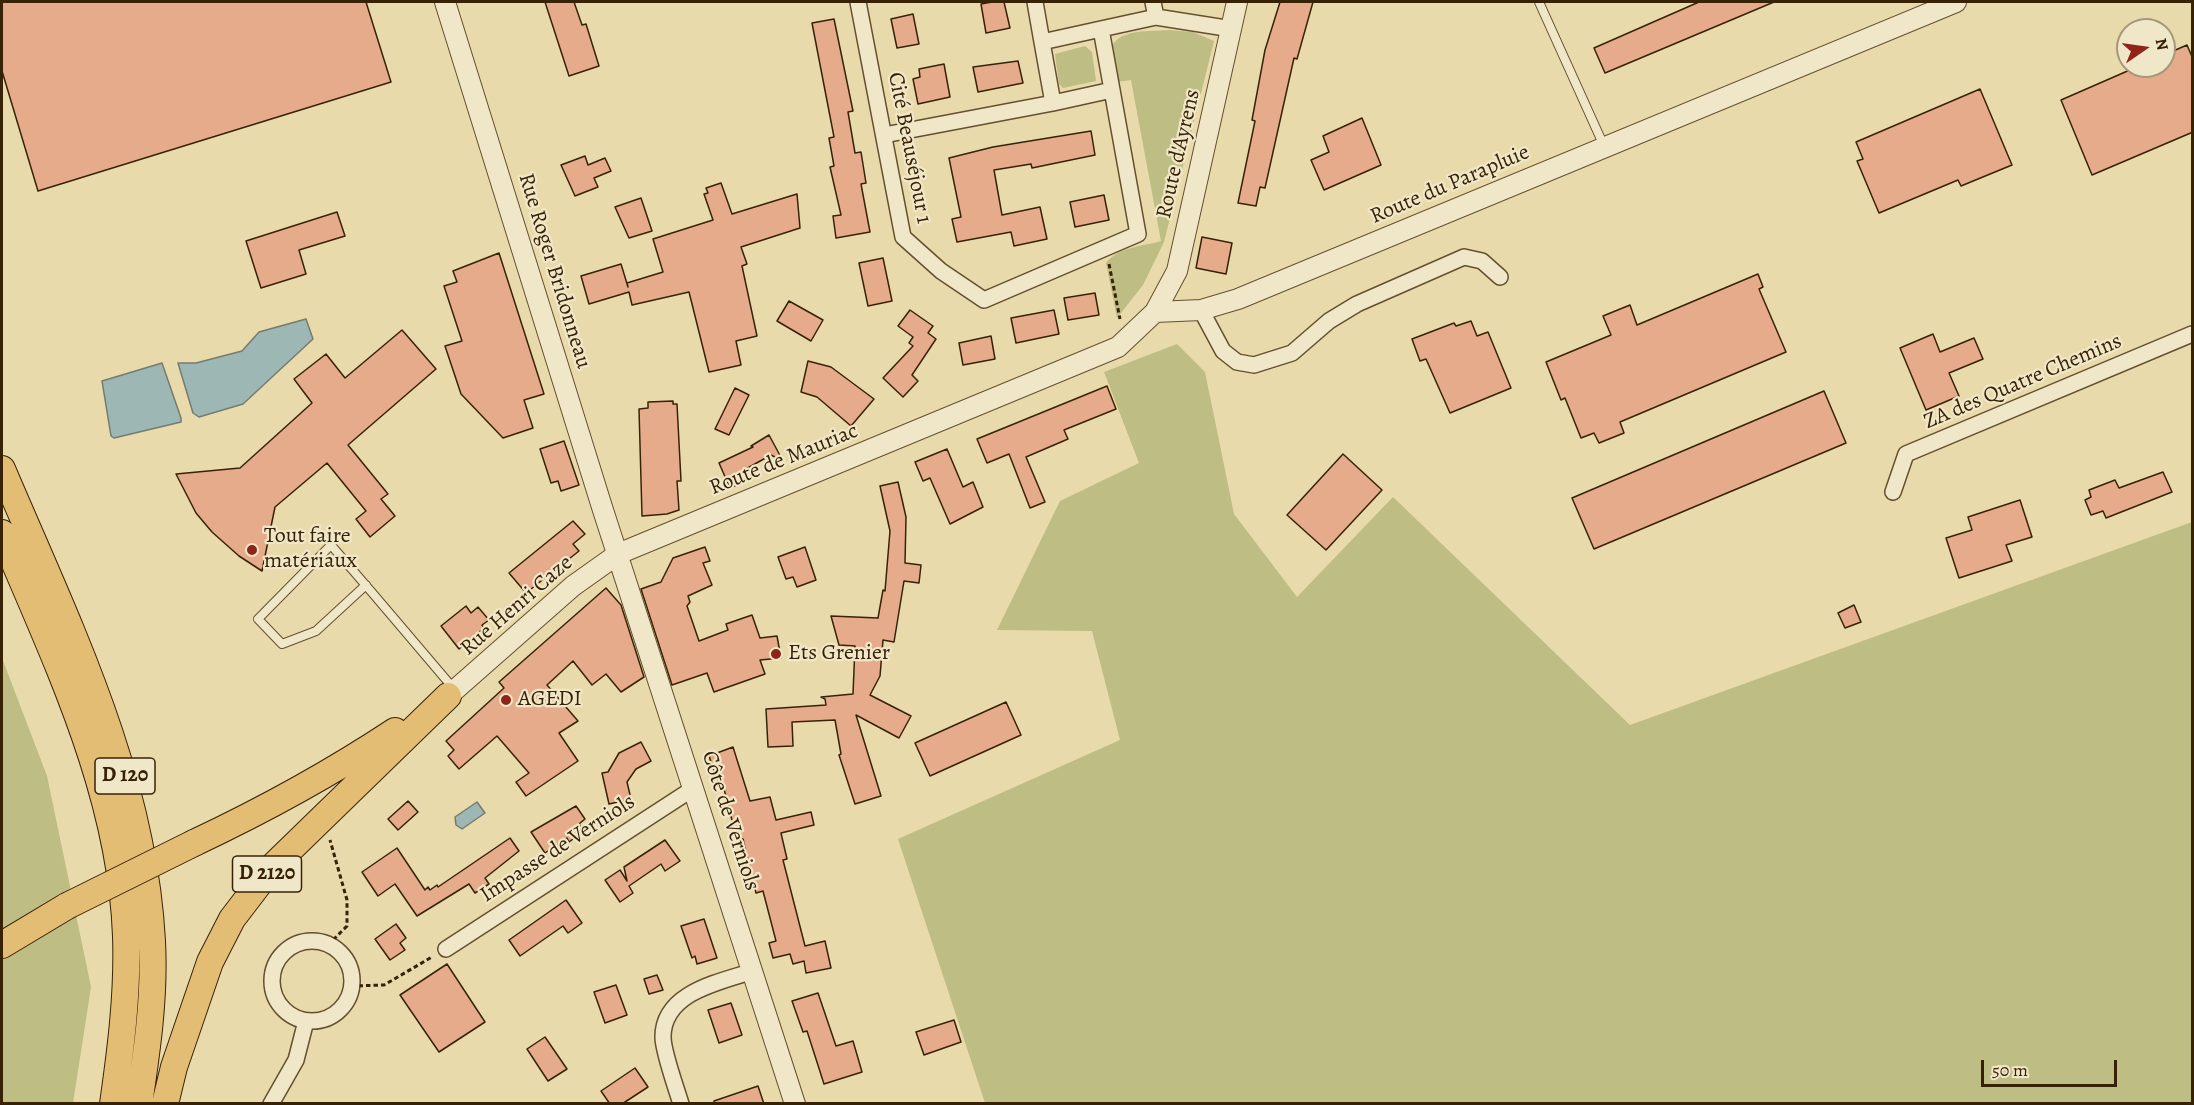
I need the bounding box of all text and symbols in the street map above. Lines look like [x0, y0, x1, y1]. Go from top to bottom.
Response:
north arrow [2116, 18, 2176, 78]
text: N [2150, 36, 2174, 53]
street label: Cité Beauséjour 1 [881, 70, 937, 226]
street label: Route d'Ayrens [1151, 87, 1207, 221]
street label: Route du Parapluie [1366, 140, 1534, 230]
street label: Rue Roger Bridonneau [512, 170, 596, 372]
street label: ZA des Quatre Chemins [1920, 328, 2126, 436]
street label: Route de Mauriac [706, 418, 862, 502]
place label: Tout faire matériaux [264, 524, 357, 576]
marker: Tout faire matériaux [245, 543, 259, 557]
street label: Rue Henri Caze [456, 550, 578, 662]
place label: Ets Grenier [788, 641, 890, 667]
marker: Ets Grenier [769, 647, 783, 661]
place label: AGEDI [518, 687, 582, 713]
marker: AGEDI [499, 693, 513, 707]
street label: Côte de Verniols [695, 748, 765, 894]
road number: D 120 [95, 758, 155, 794]
street label: Impasse de Verniols [476, 789, 640, 909]
road number: D 2120 [232, 856, 302, 892]
scale bar [1984, 1048, 2120, 1086]
text: 50 m [1992, 1058, 2028, 1082]

